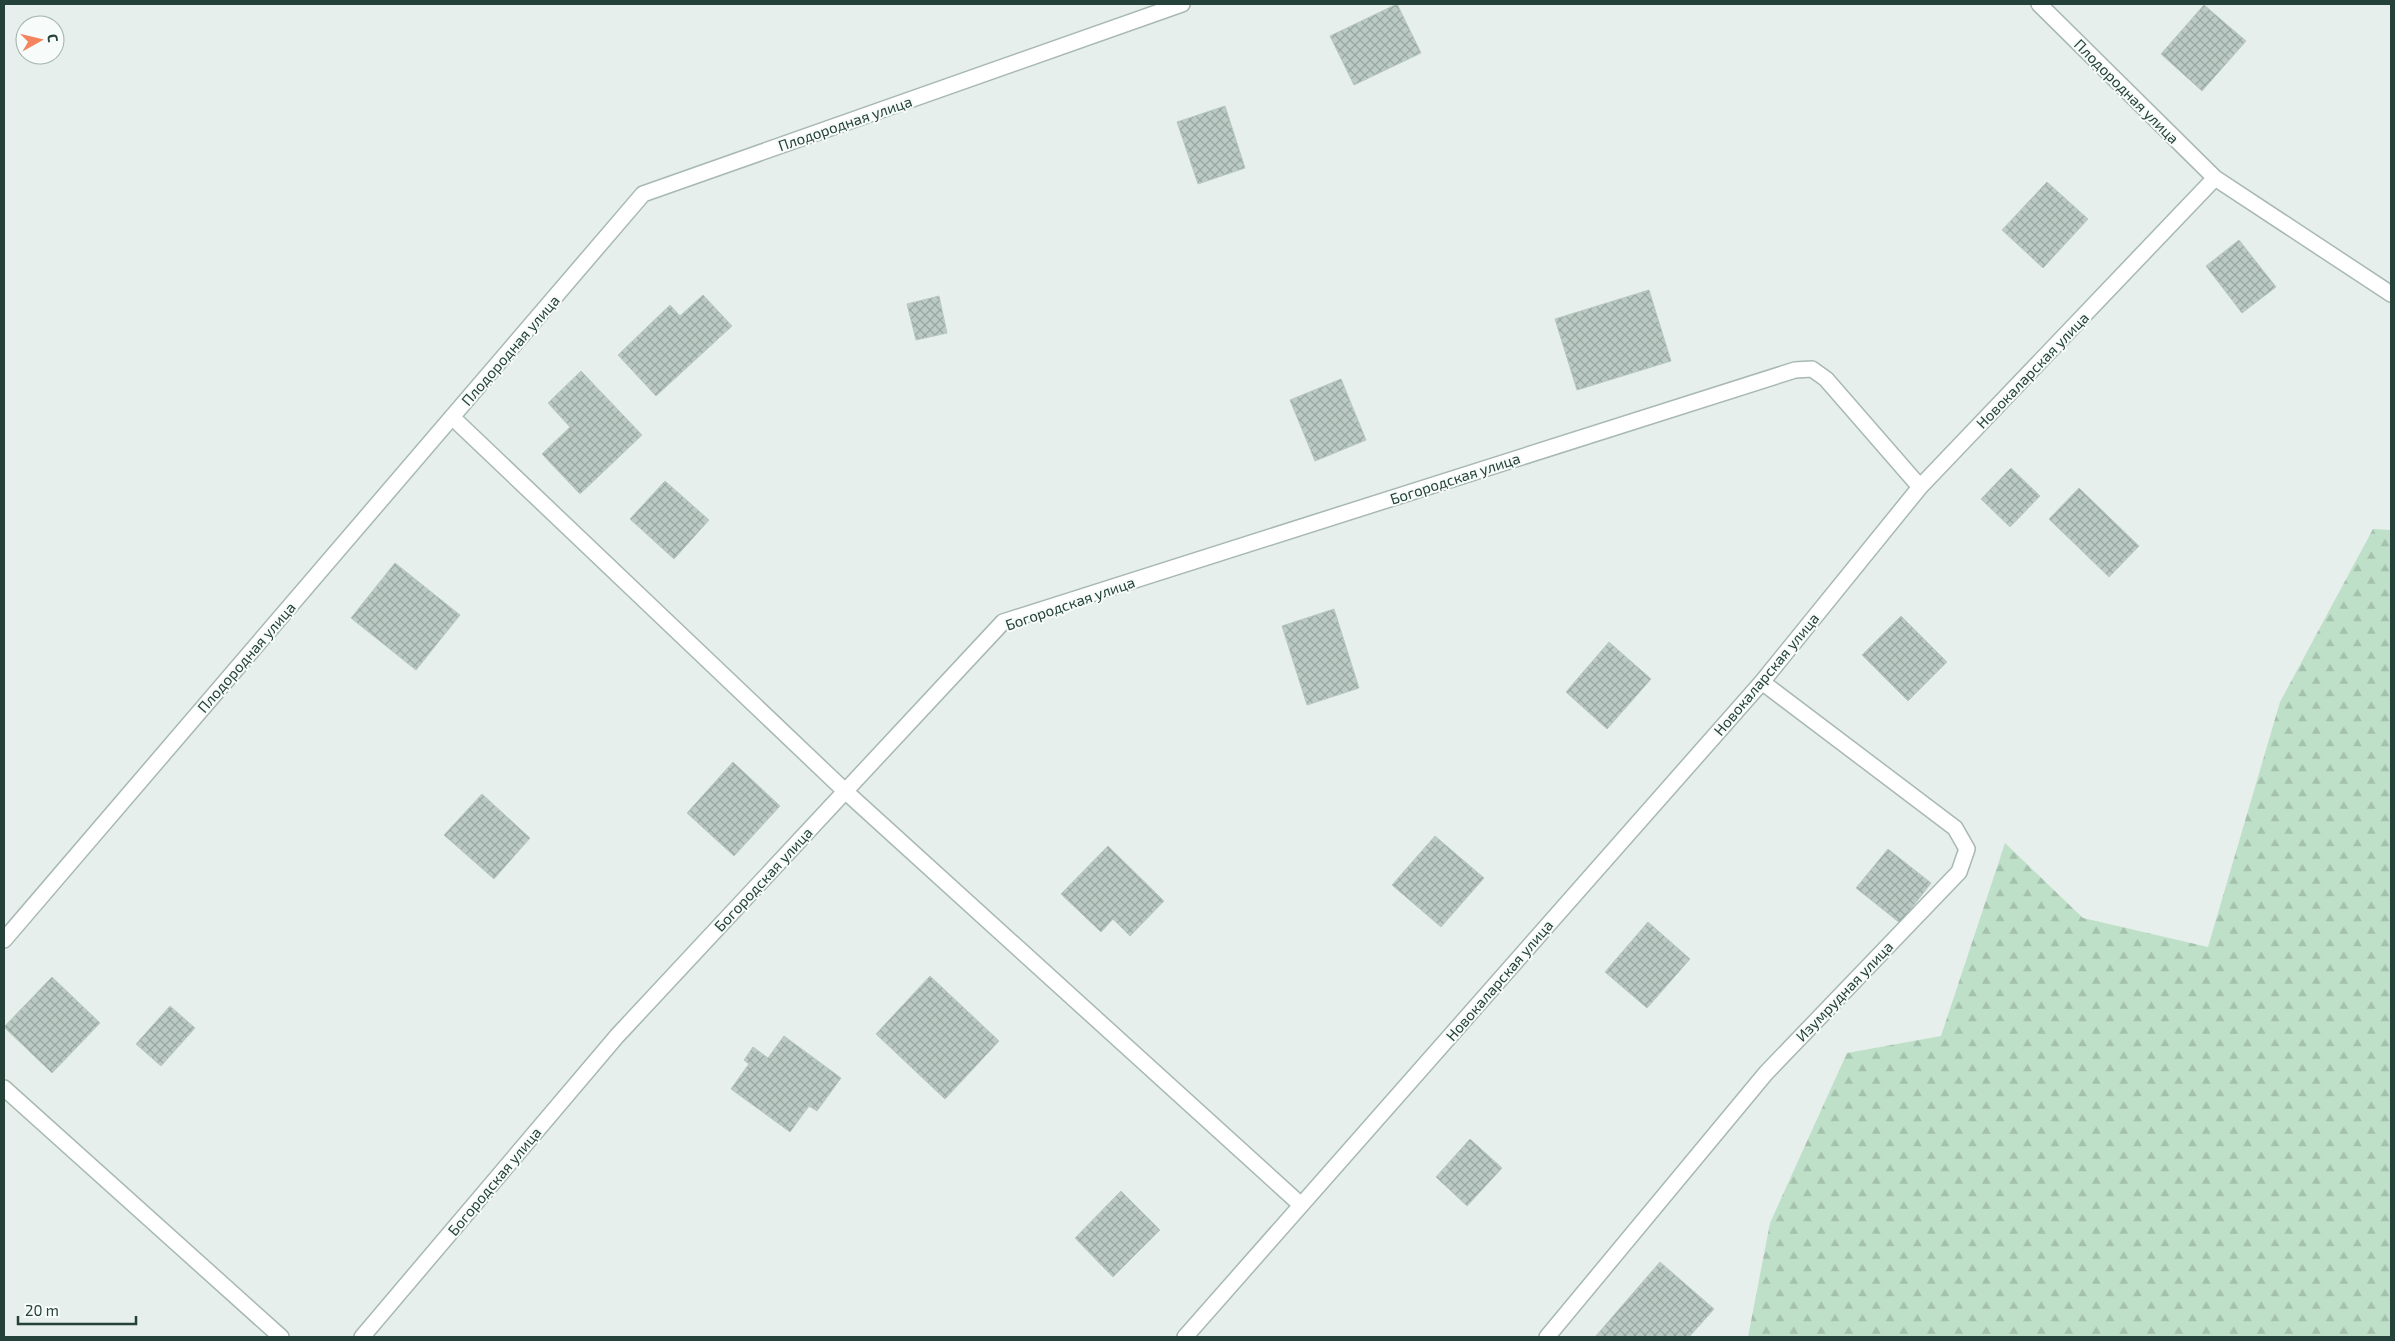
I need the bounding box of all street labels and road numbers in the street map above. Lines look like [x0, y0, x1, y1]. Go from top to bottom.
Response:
street label: Плодородная улица [2070, 35, 2183, 148]
street label: Плодородная улица [776, 92, 915, 155]
street label: Плодородная улица [457, 291, 564, 410]
street label: Новокаларская улица [1972, 308, 2093, 432]
street label: Богородская улица [1388, 448, 1523, 509]
street label: Богородская улица [1003, 572, 1137, 635]
street label: Плодородная улица [193, 598, 300, 717]
street label: Новокаларская улица [1710, 609, 1823, 740]
street label: Богородская улица [710, 823, 817, 936]
street label: Новокаларская улица [1442, 916, 1557, 1045]
street label: Изумрудная улица [1792, 937, 1897, 1045]
street label: Богородская улица [443, 1123, 545, 1239]

